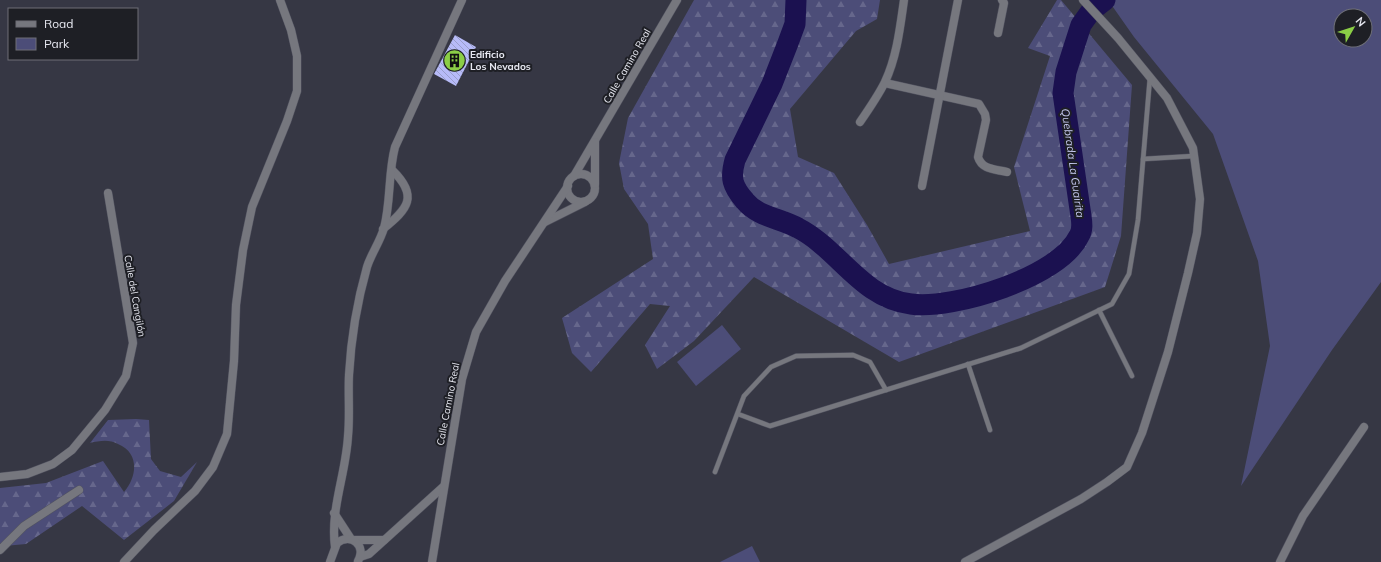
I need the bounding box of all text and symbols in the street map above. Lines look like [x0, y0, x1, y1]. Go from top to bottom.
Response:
legend [8, 8, 138, 60]
north arrow [1333, 8, 1373, 48]
text: N [1353, 14, 1369, 29]
text: Road [44, 16, 73, 31]
street label: Calle Camino Real [600, 26, 654, 106]
text: Park [44, 36, 70, 51]
building icon: Edificio Los Nevados [442, 47, 468, 73]
place label: Edificio Los Nevados [470, 48, 531, 73]
water label: Quebrada La Guairita [1058, 107, 1088, 219]
street label: Calle del Cangilón [121, 254, 149, 338]
street label: Calle Camino Real [434, 361, 462, 447]

